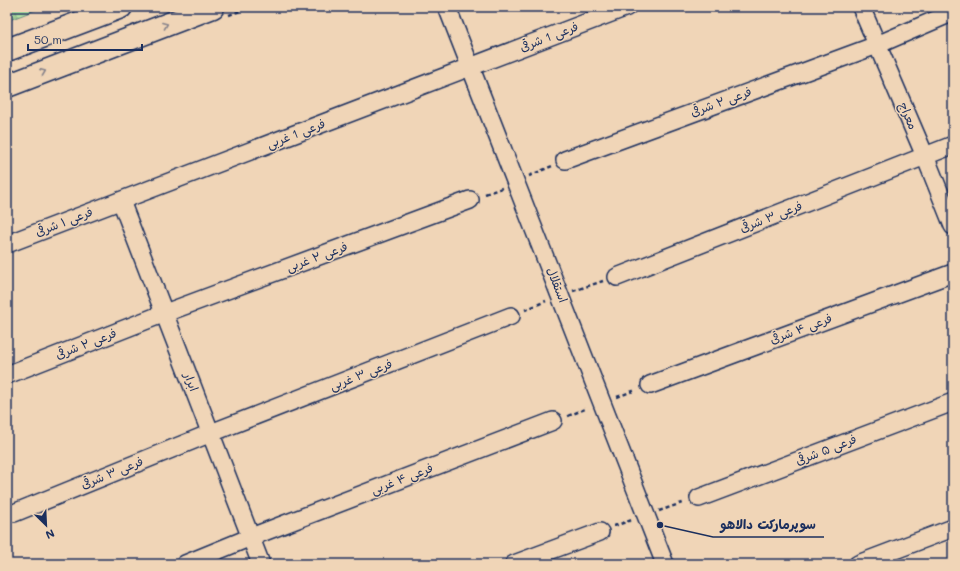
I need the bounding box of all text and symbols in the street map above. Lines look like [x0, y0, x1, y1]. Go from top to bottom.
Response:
street label: فرعی 1 شرقی [517, 18, 581, 55]
one-way arrow [161, 22, 168, 30]
scale bar [28, 26, 142, 52]
text: 50 m [34, 31, 62, 47]
one-way arrow [40, 68, 47, 76]
street label: فرعی ۲ شرقی [688, 83, 754, 120]
street label: معراج [894, 100, 922, 132]
street label: فرعی 1 غربی [264, 115, 328, 152]
street label: فرعی ۳ شرقی [737, 197, 805, 236]
street label: فرعی ۱ شرقی [33, 203, 95, 240]
street label: فرعی ۲ غربی [284, 238, 350, 275]
street label: استقلال [544, 265, 572, 305]
street label: فرعی ۴ شرقی [767, 309, 834, 348]
street label: فرعی ۲ شرقی [53, 324, 119, 363]
street label: فرعی ۳ غربی [327, 355, 395, 394]
street label: ابرار [180, 369, 203, 394]
street label: فرعی ۵ شرقی [793, 430, 859, 469]
street label: فرعی ۳ شرقی [78, 452, 146, 493]
street label: فرعی ۴ غربی [368, 459, 435, 498]
north arrow [26, 505, 66, 545]
callout: سوپرمارکت دالاهو [713, 512, 824, 537]
text: سوپرمارکت دالاهو [719, 515, 816, 533]
text: N [43, 526, 57, 543]

